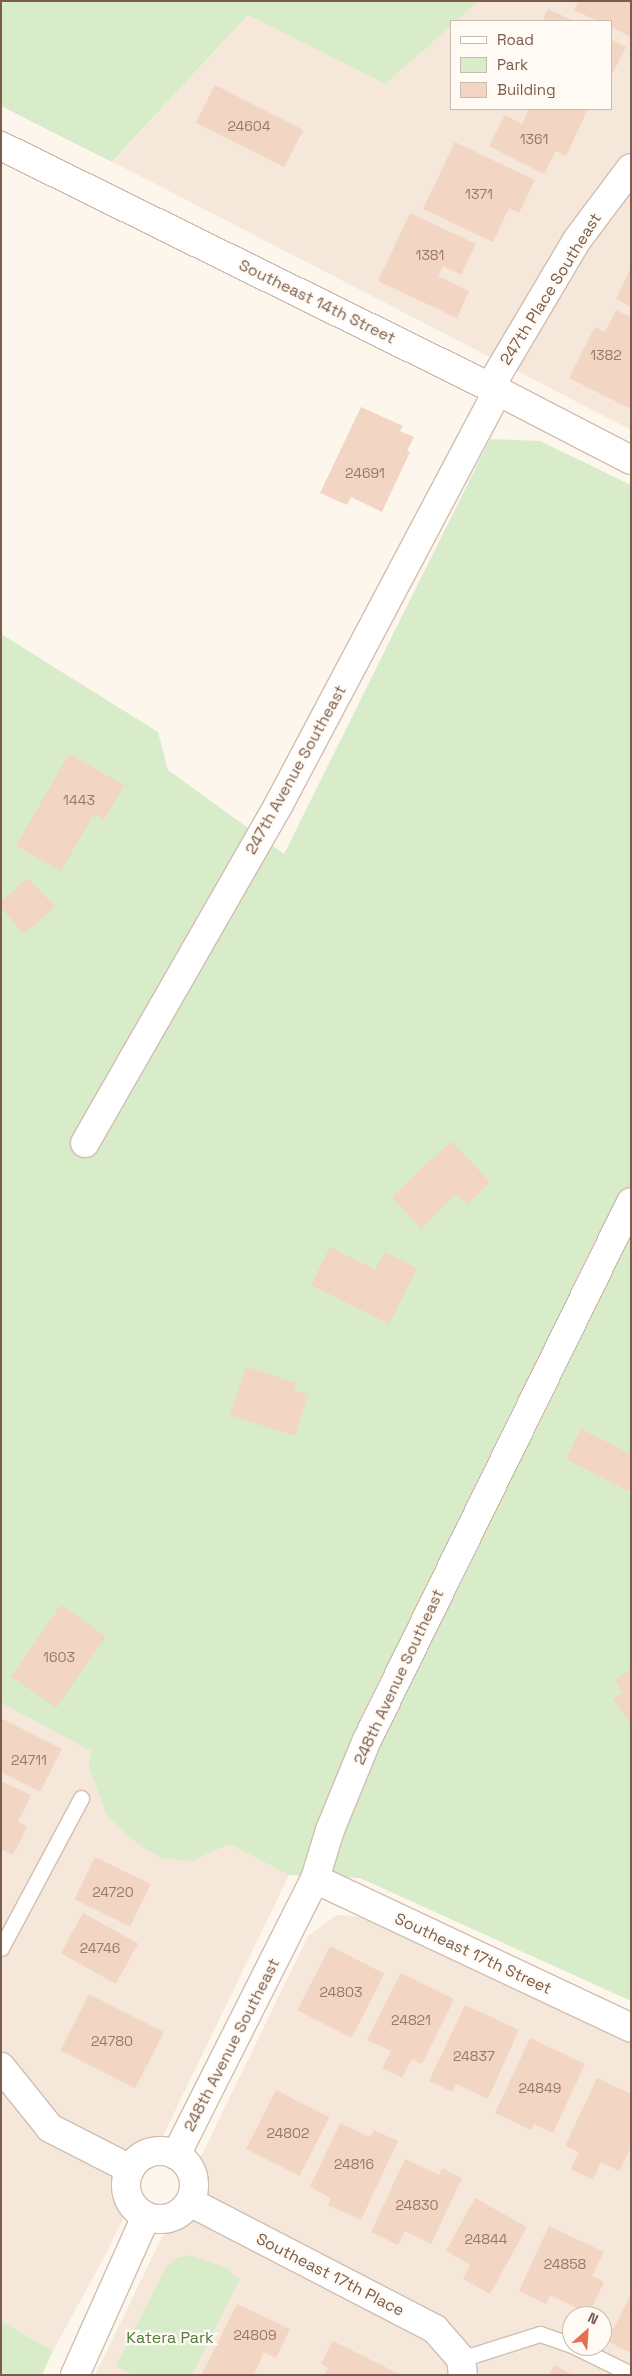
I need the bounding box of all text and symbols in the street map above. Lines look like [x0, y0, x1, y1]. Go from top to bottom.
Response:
legend [450, 20, 612, 110]
text: Road [497, 30, 534, 49]
text: Park [497, 55, 528, 74]
text: Building [497, 80, 556, 99]
house number: 24604 [227, 118, 271, 134]
house number: 1361 [520, 131, 548, 147]
house number: 1371 [465, 186, 493, 202]
street label: 247th Place Southeast [496, 209, 606, 369]
house number: 1381 [416, 247, 444, 263]
street label: Southeast 14th Street [236, 256, 398, 348]
house number: 1382 [590, 347, 622, 363]
house number: 24691 [345, 465, 385, 481]
street label: 247th Avenue Southeast [241, 682, 351, 858]
house number: 1443 [63, 792, 95, 808]
street label: 248th Avenue Southeast [350, 1586, 448, 1768]
house number: 1603 [43, 1649, 75, 1665]
house number: 24711 [11, 1752, 47, 1768]
house number: 24720 [92, 1884, 134, 1900]
street label: Southeast 17th Street [392, 1909, 554, 1999]
house number: 24746 [80, 1940, 120, 1956]
street label: 248th Avenue Southeast [180, 1955, 284, 2135]
house number: 24803 [320, 1984, 362, 2000]
house number: 24821 [391, 2012, 431, 2028]
house number: 24780 [91, 2033, 133, 2049]
house number: 24837 [453, 2048, 495, 2064]
house number: 24849 [519, 2080, 561, 2096]
house number: 24802 [267, 2125, 309, 2141]
house number: 24816 [334, 2156, 374, 2172]
house number: 24830 [396, 2197, 438, 2213]
street label: Southeast 17th Place [253, 2229, 407, 2321]
house number: 24844 [464, 2231, 508, 2247]
house number: 24858 [544, 2256, 586, 2272]
north arrow [562, 2306, 612, 2356]
text: N [585, 2308, 601, 2329]
house number: 24809 [233, 2327, 277, 2343]
park label: Katera Park [126, 2328, 214, 2348]

